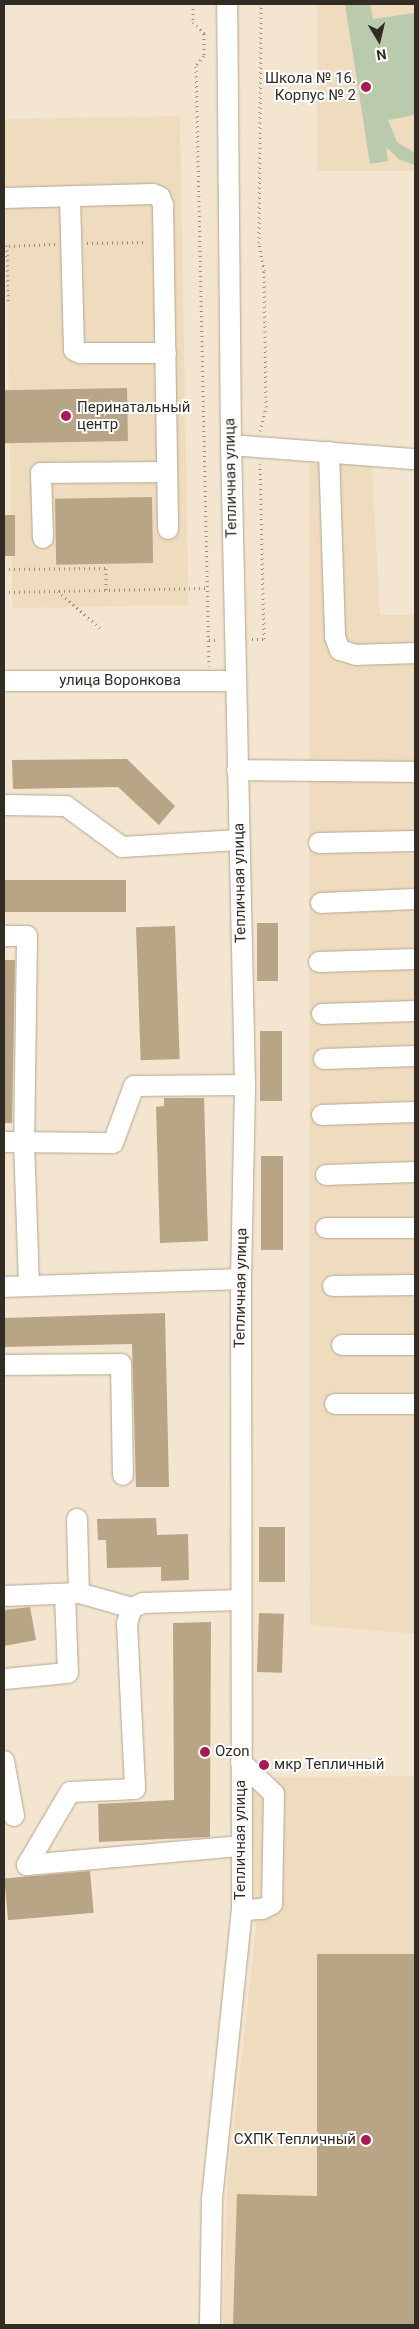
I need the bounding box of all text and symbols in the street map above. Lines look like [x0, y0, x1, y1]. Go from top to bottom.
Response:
north arrow [354, 15, 404, 65]
text: N [375, 46, 387, 63]
place label: Школа № 16. Корпус № 2 [265, 69, 356, 104]
marker: Школа № 16. Корпус № 2 [360, 81, 372, 93]
place label: Перинатальный центр [77, 398, 190, 433]
marker: Перинатальный центр [59, 409, 73, 423]
street label: Тепличная улица [221, 418, 241, 538]
street label: улица Воронкова [59, 672, 181, 690]
street label: Тепличная улица [230, 823, 250, 943]
street label: Тепличная улица [231, 1228, 251, 1348]
place label: Ozon [215, 1743, 249, 1761]
marker: Ozon [199, 1746, 211, 1758]
place label: мкр Тепличный [274, 1756, 385, 1774]
marker: мкр Тепличный [258, 1759, 270, 1771]
street label: Тепличная улица [232, 1780, 250, 1900]
place label: СХПК Тепличный [233, 2131, 356, 2149]
marker: СХПК Тепличный [360, 2134, 372, 2146]

